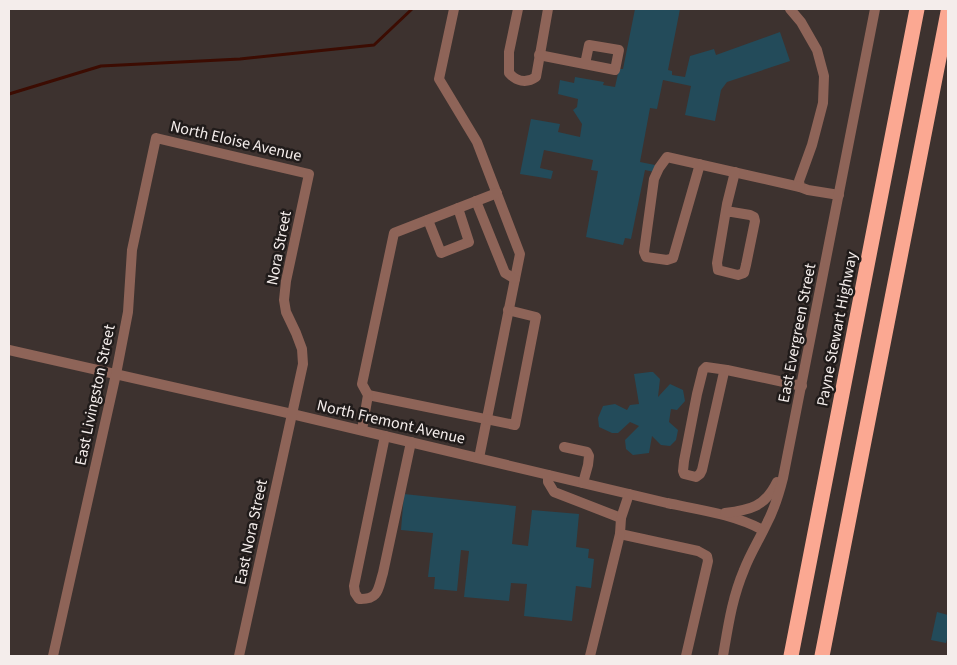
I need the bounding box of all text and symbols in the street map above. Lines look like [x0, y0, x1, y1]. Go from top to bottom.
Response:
street label: North Eloise Avenue [168, 115, 304, 167]
street label: Nora Street [261, 208, 297, 287]
street label: Payne Stewart Highway [811, 249, 863, 408]
street label: East Evergreen Street [773, 261, 821, 405]
street label: East Livingston Street [69, 322, 121, 468]
street label: North Fremont Avenue [315, 394, 467, 450]
street label: East Nora Street [229, 477, 273, 587]

